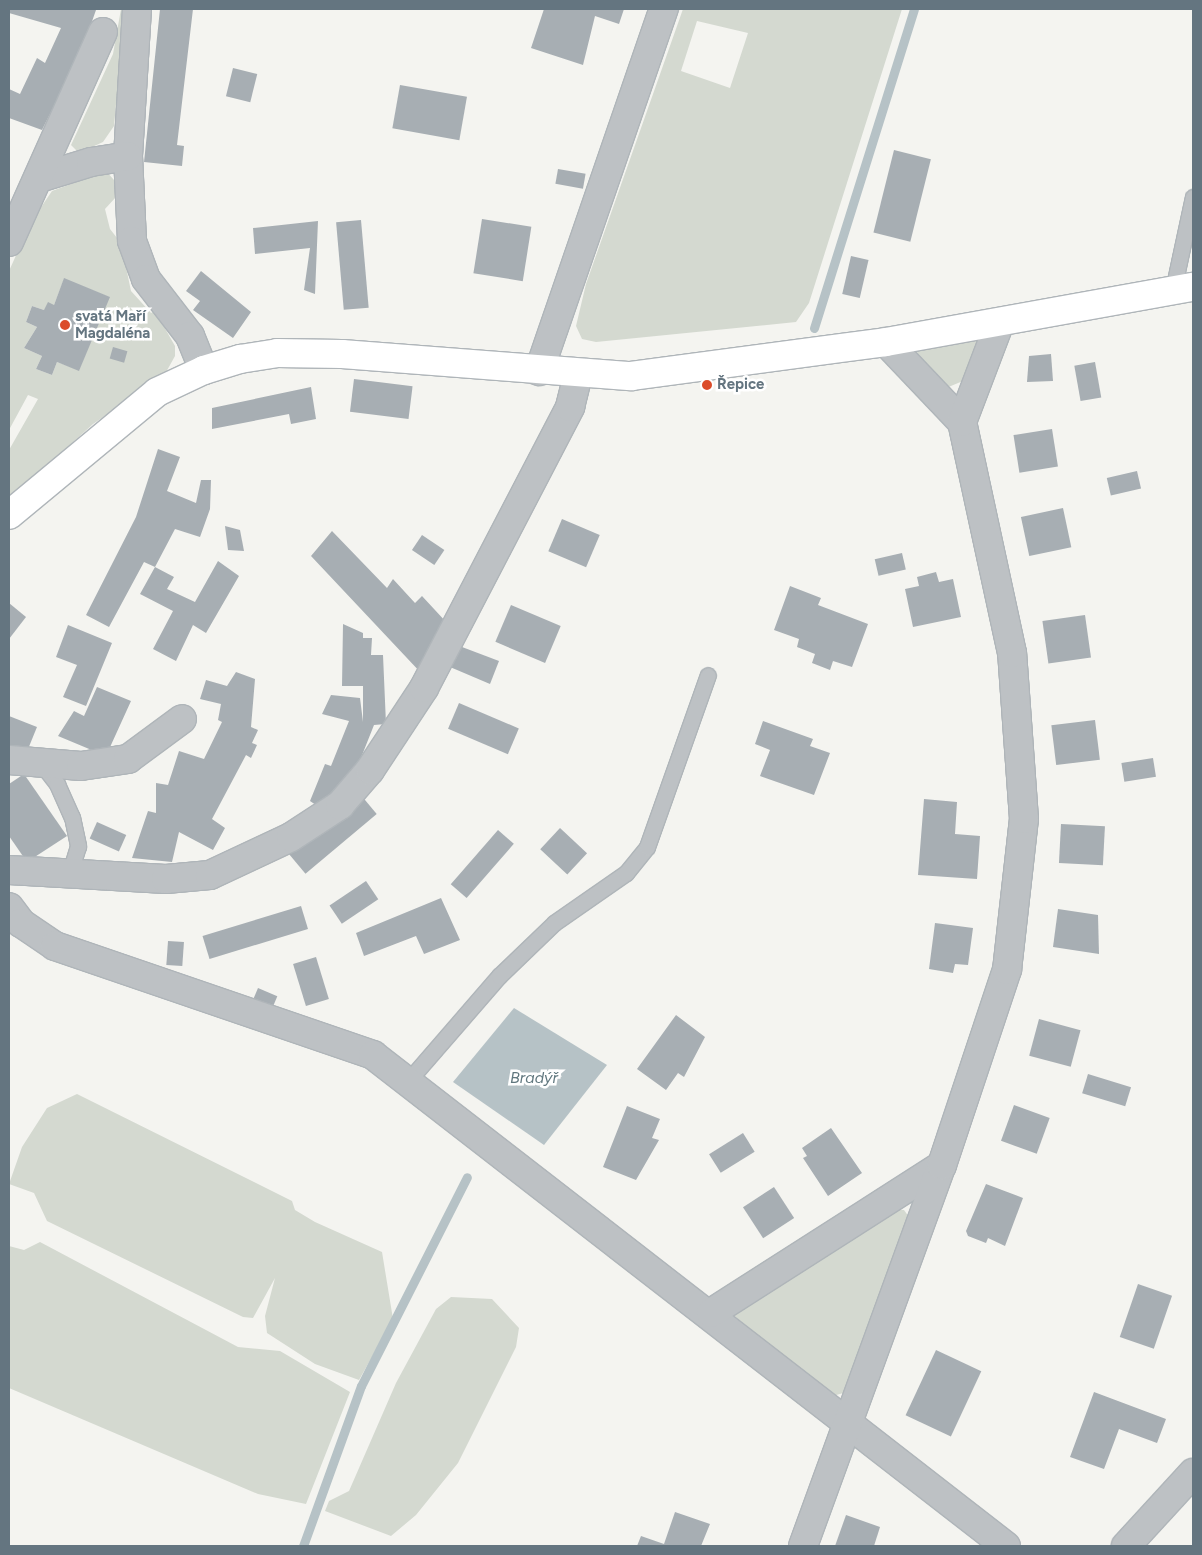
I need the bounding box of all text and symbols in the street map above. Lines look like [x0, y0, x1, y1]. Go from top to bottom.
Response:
place label: svatá Maří Magdaléna [75, 307, 150, 342]
marker: svatá Maří Magdaléna [59, 319, 71, 331]
place label: Řepice [717, 376, 764, 394]
marker: Řepice [701, 379, 713, 391]
water label: Bradýř [510, 1068, 558, 1088]

